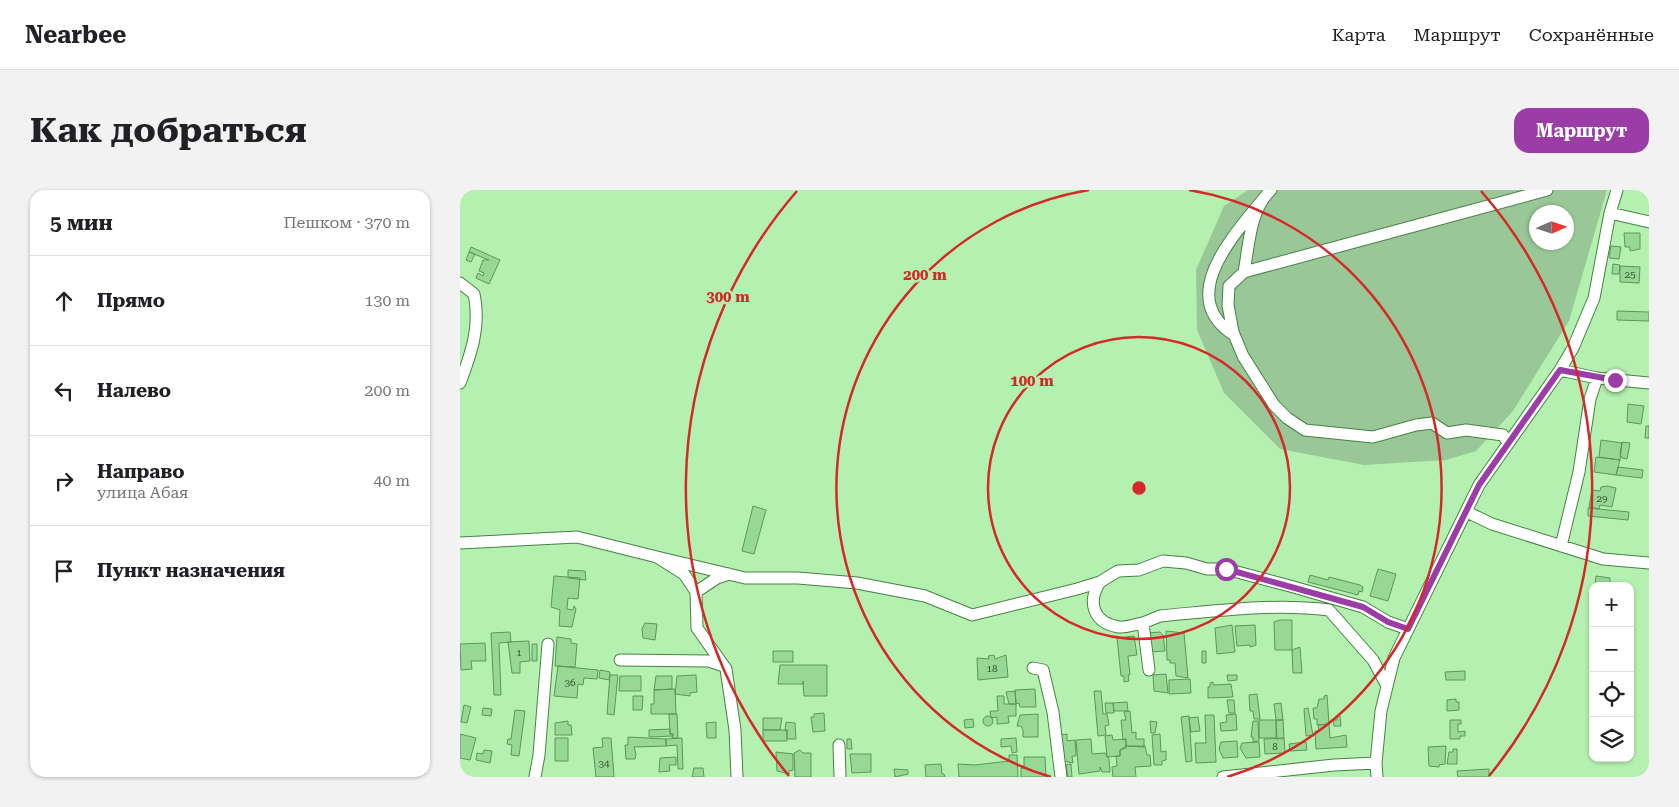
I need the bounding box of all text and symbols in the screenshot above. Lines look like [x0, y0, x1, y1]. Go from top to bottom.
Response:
text: Nearbee [25, 21, 126, 49]
text: Карта [1332, 24, 1386, 45]
text: Маршрут [1414, 24, 1501, 45]
text: Сохранённые [1529, 24, 1654, 45]
button: Маршрут [1514, 108, 1649, 153]
text: Как добраться [30, 110, 307, 151]
north arrow [1529, 205, 1574, 250]
text: 5 мин [50, 211, 113, 235]
text: Пешком · 370 m [283, 213, 410, 232]
text: 200 m [903, 266, 947, 284]
house number: 25 [1624, 269, 1636, 280]
icon: ahead [50, 287, 78, 315]
text: 300 m [706, 288, 750, 306]
text: Прямо [97, 289, 165, 312]
text: 130 m [364, 291, 410, 310]
route end [1604, 369, 1627, 392]
text: 100 m [1010, 372, 1054, 390]
icon: left [50, 377, 78, 405]
text: Налево [97, 379, 171, 402]
text: 200 m [364, 381, 410, 400]
text: Направо [97, 460, 184, 483]
icon: right [50, 467, 78, 495]
text: 40 m [373, 471, 410, 490]
centre of rings [1130, 479, 1148, 497]
text: улица Абая [97, 483, 188, 502]
house number: 29 [1596, 493, 1608, 504]
icon: arrive [50, 557, 78, 585]
route start [1215, 558, 1238, 581]
text: Пункт назначения [97, 559, 285, 582]
map controls [1589, 582, 1634, 762]
button: + [1589, 582, 1634, 627]
button: − [1589, 627, 1634, 672]
house number: 1 [516, 647, 522, 658]
house number: 18 [986, 663, 998, 674]
button: locate [1589, 672, 1634, 717]
house number: 36 [564, 677, 576, 688]
button: layers [1589, 717, 1634, 762]
house number: 8 [1272, 741, 1278, 752]
house number: 34 [598, 758, 610, 769]

